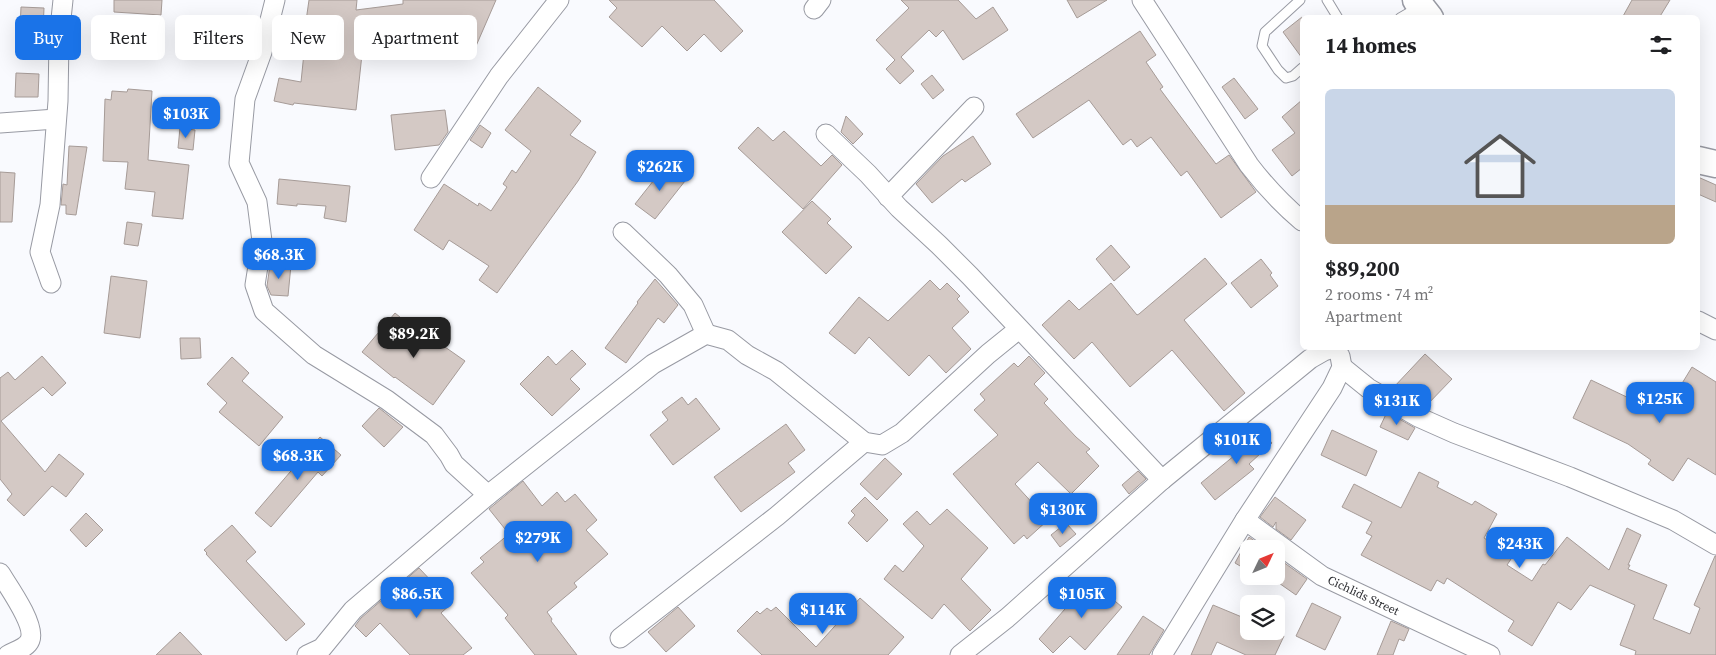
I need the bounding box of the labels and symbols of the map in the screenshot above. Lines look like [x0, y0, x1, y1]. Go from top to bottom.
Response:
pin: $103K [151, 96, 221, 139]
pin: $262K [625, 150, 695, 192]
pin: $68.3K [238, 238, 320, 280]
pin: $89.2K [373, 316, 455, 359]
pin: $125K [1625, 382, 1695, 424]
pin: $131K [1362, 384, 1432, 426]
pin: $101K [1202, 422, 1272, 465]
pin: $68.3K [257, 438, 339, 481]
pin: $130K [1028, 492, 1098, 535]
pin: $279K [503, 520, 573, 563]
pin: $243K [1485, 526, 1555, 569]
north arrow [1240, 540, 1285, 585]
street label: Cichlids Street [1325, 572, 1402, 619]
pin: $86.5K [376, 576, 458, 619]
pin: $105K [1047, 576, 1117, 619]
pin: $114K [788, 592, 858, 635]

